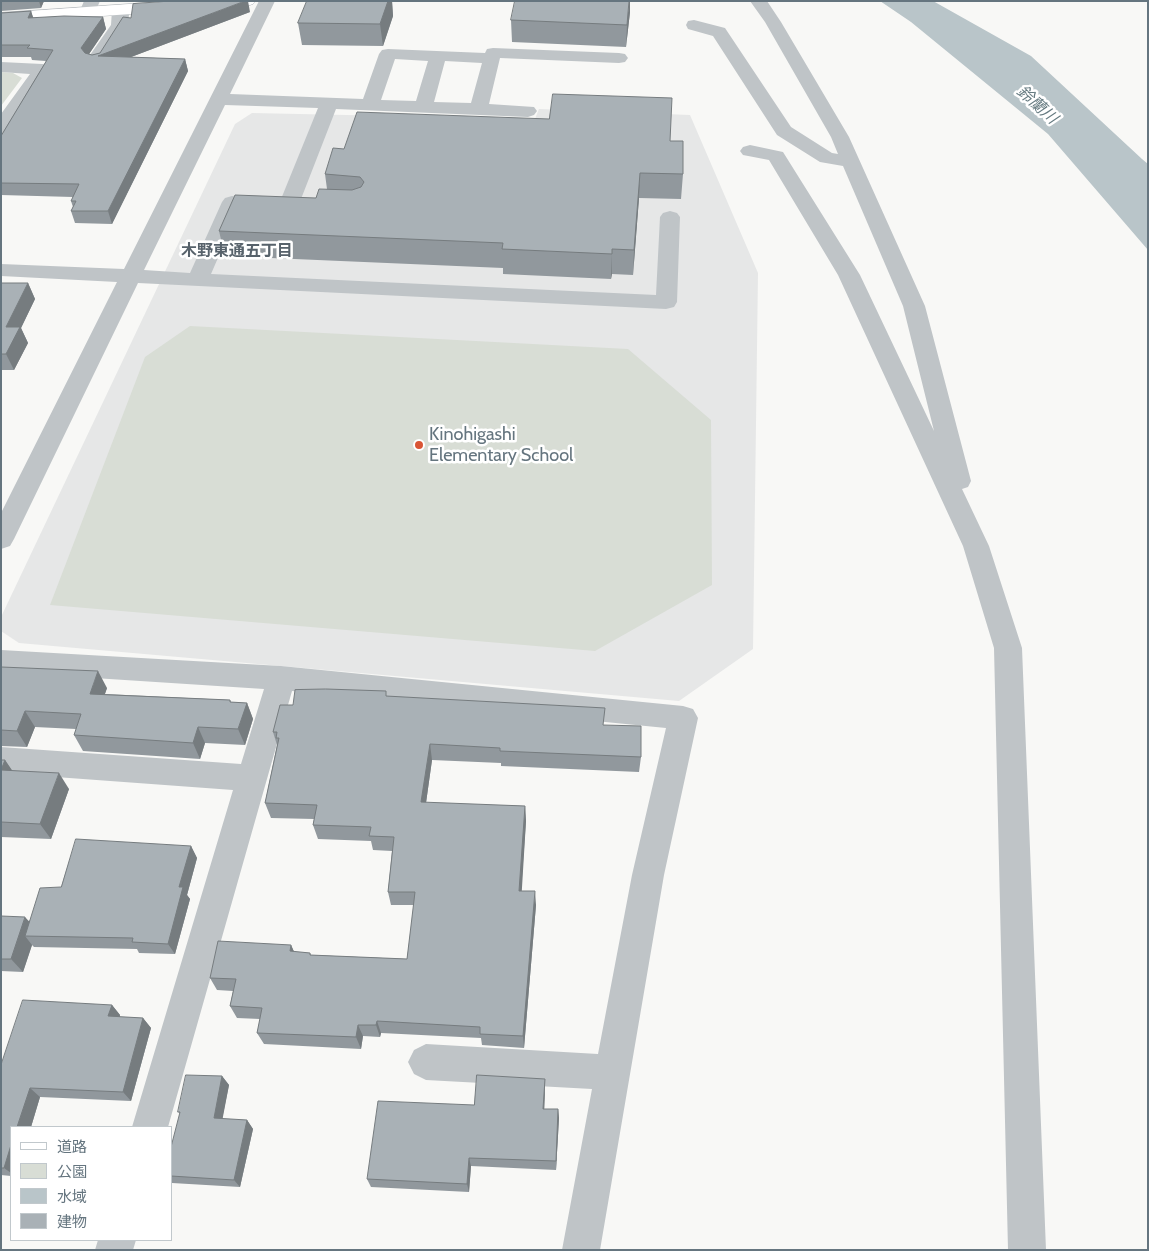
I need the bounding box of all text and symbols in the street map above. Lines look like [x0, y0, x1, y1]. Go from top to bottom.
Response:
water label: 鈴蘭川 [1013, 82, 1061, 128]
district label: 木野東通五丁目 [181, 241, 293, 261]
place label: Kinohigashi Elementary School [429, 424, 573, 466]
marker: Kinohigashi Elementary School [413, 439, 425, 451]
legend [10, 1126, 172, 1241]
text: 道路 [57, 1138, 87, 1156]
text: 公園 [57, 1163, 87, 1181]
text: 水域 [57, 1188, 87, 1206]
text: 建物 [57, 1213, 87, 1231]

